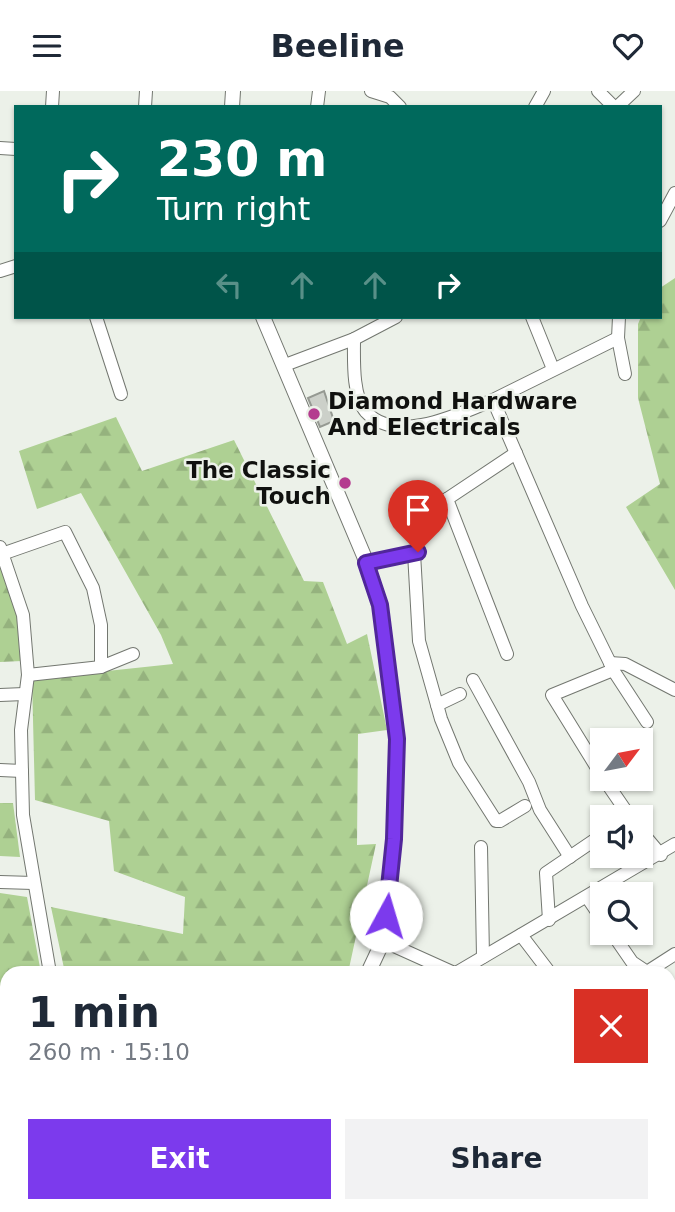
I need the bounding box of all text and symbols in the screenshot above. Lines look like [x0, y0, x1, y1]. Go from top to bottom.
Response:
icon: menu [28, 27, 66, 65]
text: Beeline [270, 27, 405, 65]
icon: heart [609, 27, 647, 65]
text: 230 m [157, 131, 327, 188]
icon: right [42, 133, 133, 224]
text: Turn right [157, 190, 310, 228]
icon: left [210, 266, 248, 304]
icon: ahead [283, 266, 321, 304]
icon: ahead [356, 266, 394, 304]
icon: right [429, 266, 467, 304]
place label: Diamond Hardware And Electricals [328, 388, 577, 440]
marker: Diamond Hardware And Electricals [306, 406, 322, 422]
place label: The Classic Touch [186, 457, 331, 509]
marker: The Classic Touch [337, 475, 353, 491]
pin [388, 480, 448, 552]
icon: arrive [399, 491, 437, 529]
north arrow [590, 728, 653, 791]
map controls [590, 728, 653, 945]
button: sound [590, 805, 653, 868]
position arrow [349, 879, 423, 953]
button: search [590, 882, 653, 945]
text: 1 min [28, 988, 160, 1037]
button: close [574, 989, 648, 1063]
text: 260 m · 15:10 [28, 1039, 190, 1065]
button: Exit [28, 1119, 331, 1199]
button: Share [345, 1119, 648, 1199]

